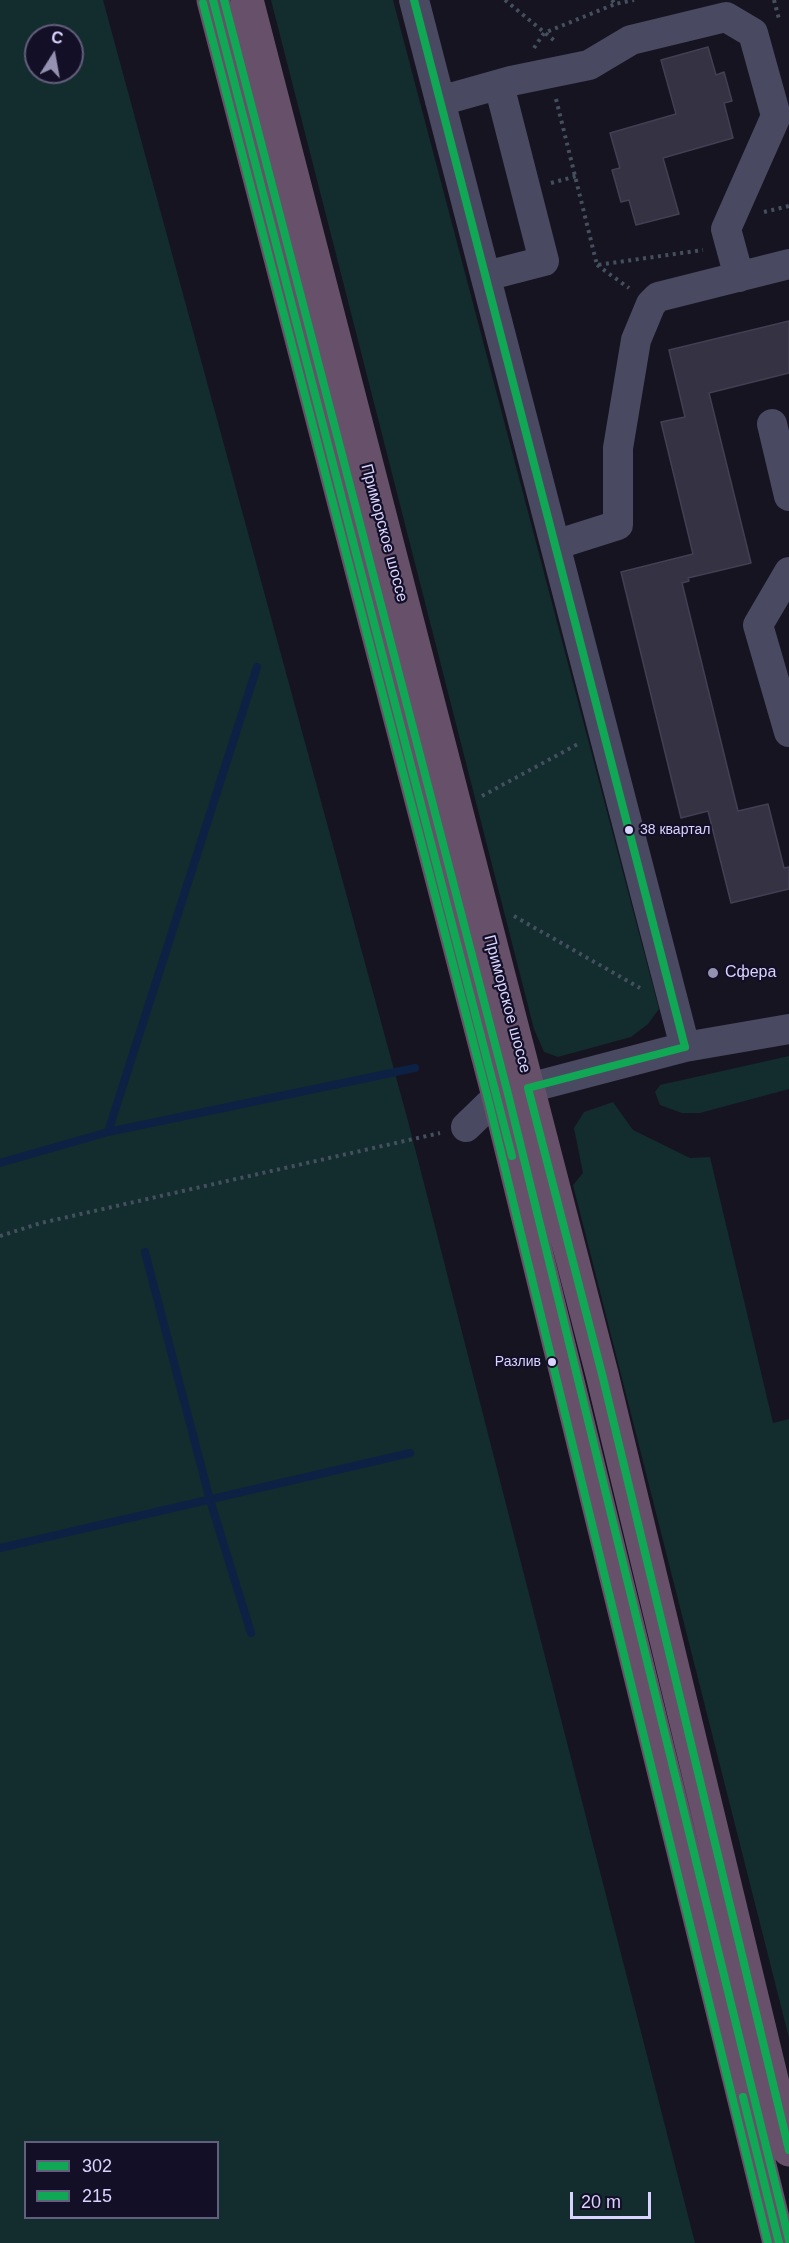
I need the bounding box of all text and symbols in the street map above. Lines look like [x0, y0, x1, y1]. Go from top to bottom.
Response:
north arrow [24, 24, 84, 84]
text: С [50, 28, 64, 47]
street label: Приморское шоссе [356, 462, 412, 604]
place label: 38 квартал [640, 822, 710, 838]
marker: 38 квартал [623, 824, 635, 836]
street label: Приморское шоссе [479, 933, 535, 1075]
place label: Сфера [725, 963, 776, 983]
marker: Сфера [706, 966, 720, 980]
place label: Разлив [495, 1354, 541, 1370]
marker: Разлив [546, 1356, 558, 1368]
legend [24, 2141, 219, 2219]
text: 302 [82, 2156, 112, 2176]
scale bar [573, 2180, 654, 2218]
text: 215 [82, 2186, 112, 2206]
text: 20 m [581, 2192, 621, 2212]

